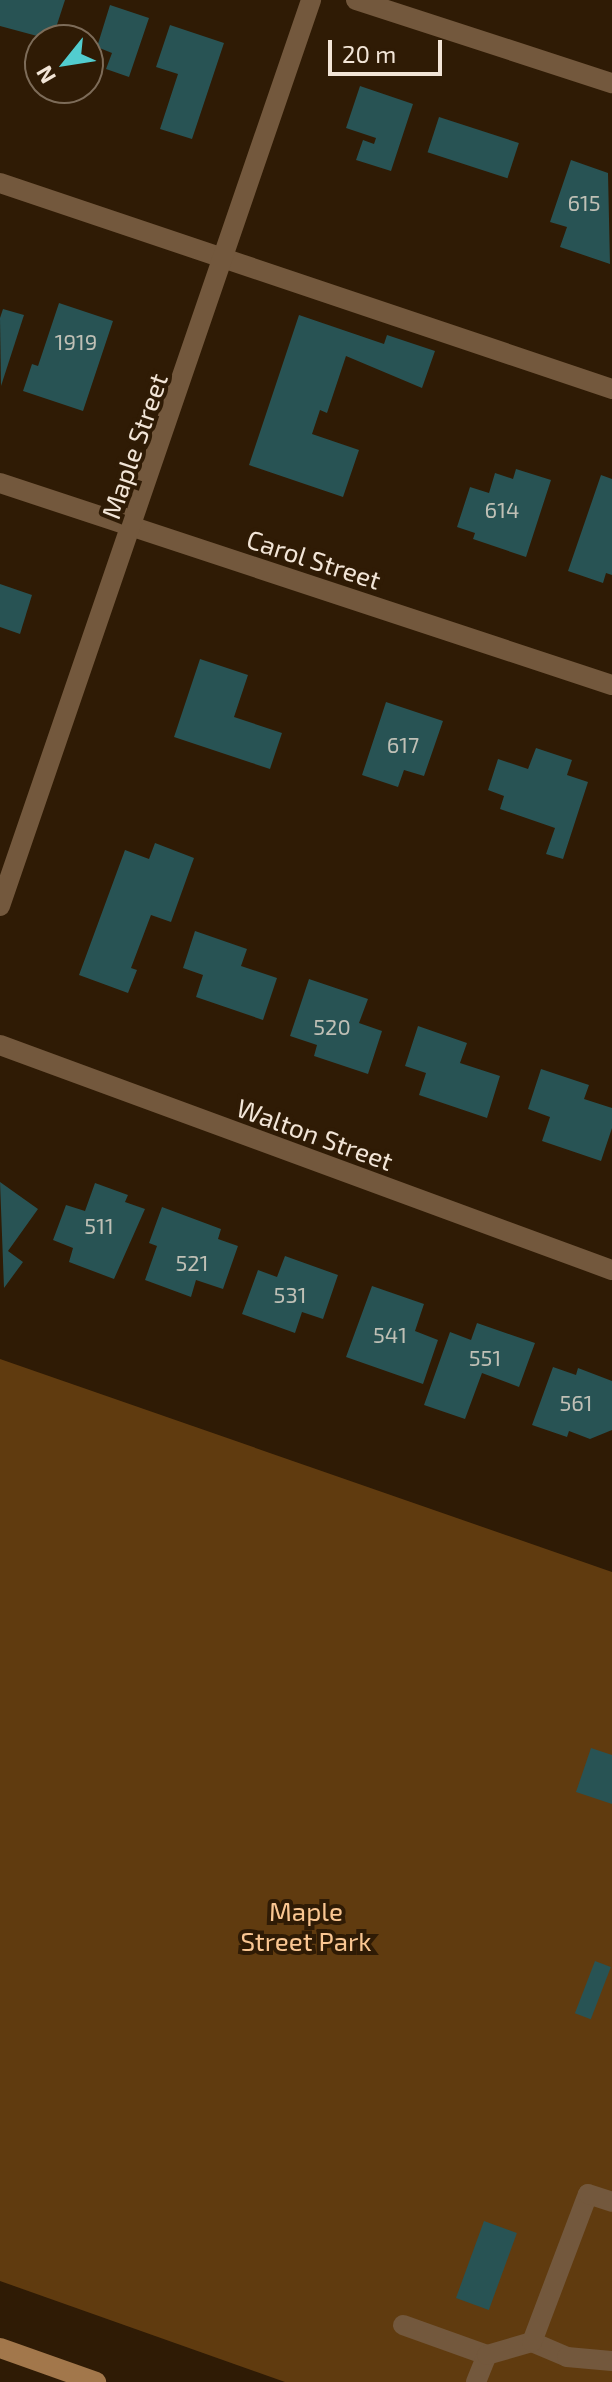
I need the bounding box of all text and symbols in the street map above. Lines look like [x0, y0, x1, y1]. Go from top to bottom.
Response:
north arrow [24, 24, 104, 104]
scale bar [332, 24, 446, 74]
text: 20 m [342, 39, 396, 68]
text: N [30, 62, 60, 88]
house number: 615 [567, 190, 601, 216]
house number: 1919 [55, 329, 97, 355]
street label: Maple Street [95, 369, 173, 523]
house number: 614 [485, 497, 519, 523]
street label: Carol Street [243, 523, 385, 595]
house number: 617 [387, 732, 419, 758]
house number: 520 [313, 1014, 351, 1040]
street label: Walton Street [233, 1091, 397, 1177]
house number: 511 [84, 1213, 114, 1239]
house number: 521 [176, 1250, 208, 1276]
house number: 531 [274, 1282, 306, 1308]
house number: 541 [373, 1322, 407, 1348]
house number: 551 [469, 1345, 501, 1371]
house number: 561 [559, 1390, 593, 1416]
park label: Maple Street Park [240, 1895, 372, 1956]

